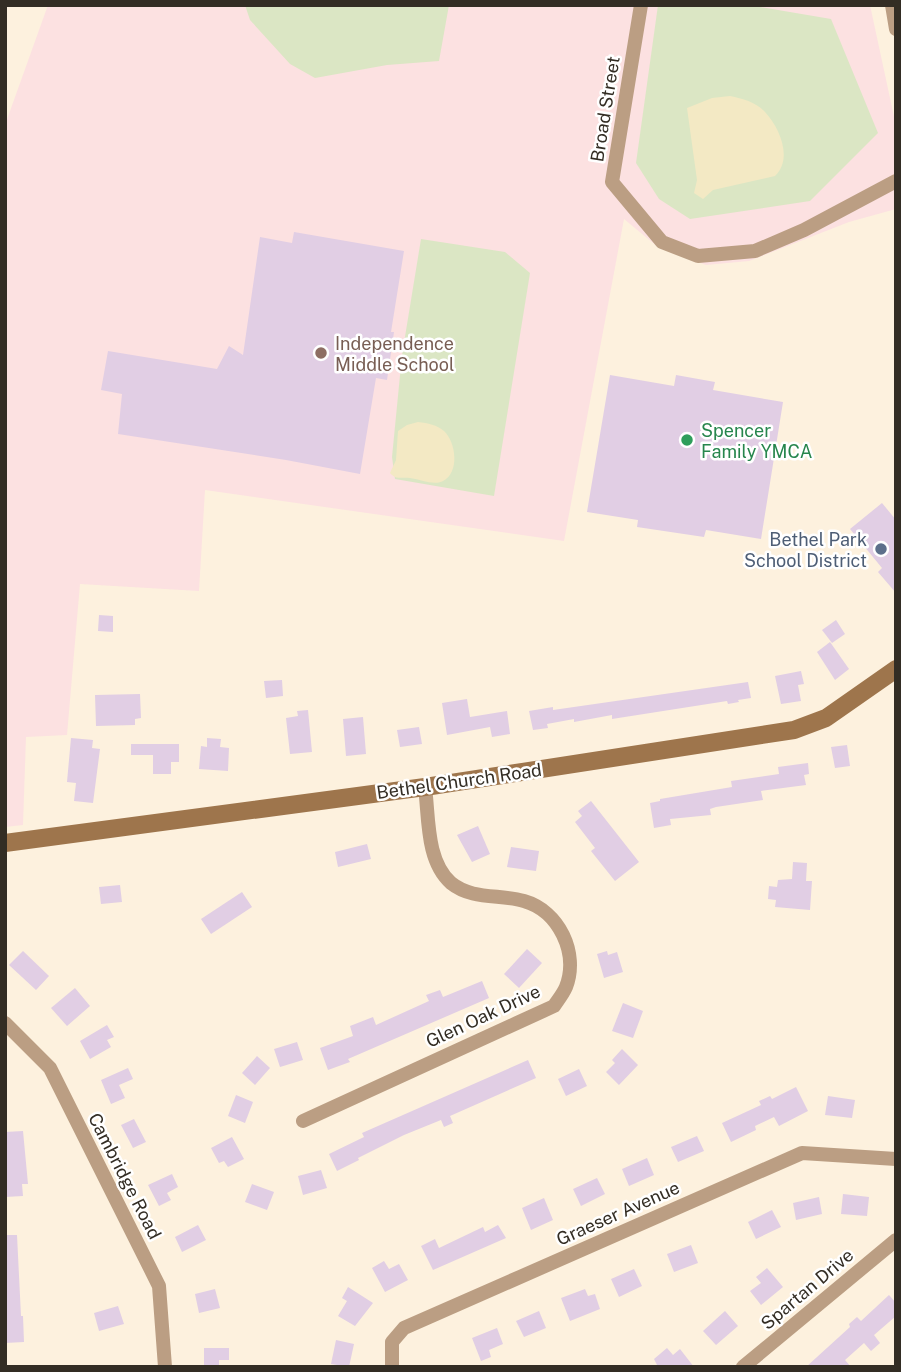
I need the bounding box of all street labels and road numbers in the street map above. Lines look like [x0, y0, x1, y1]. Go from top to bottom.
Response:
street label: Broad Street [586, 55, 624, 163]
street label: Bethel Church Road [375, 759, 543, 803]
street label: Glen Oak Drive [423, 980, 543, 1052]
street label: Cambridge Road [84, 1109, 166, 1243]
street label: Graeser Avenue [553, 1176, 683, 1250]
street label: Spartan Drive [757, 1244, 857, 1334]

